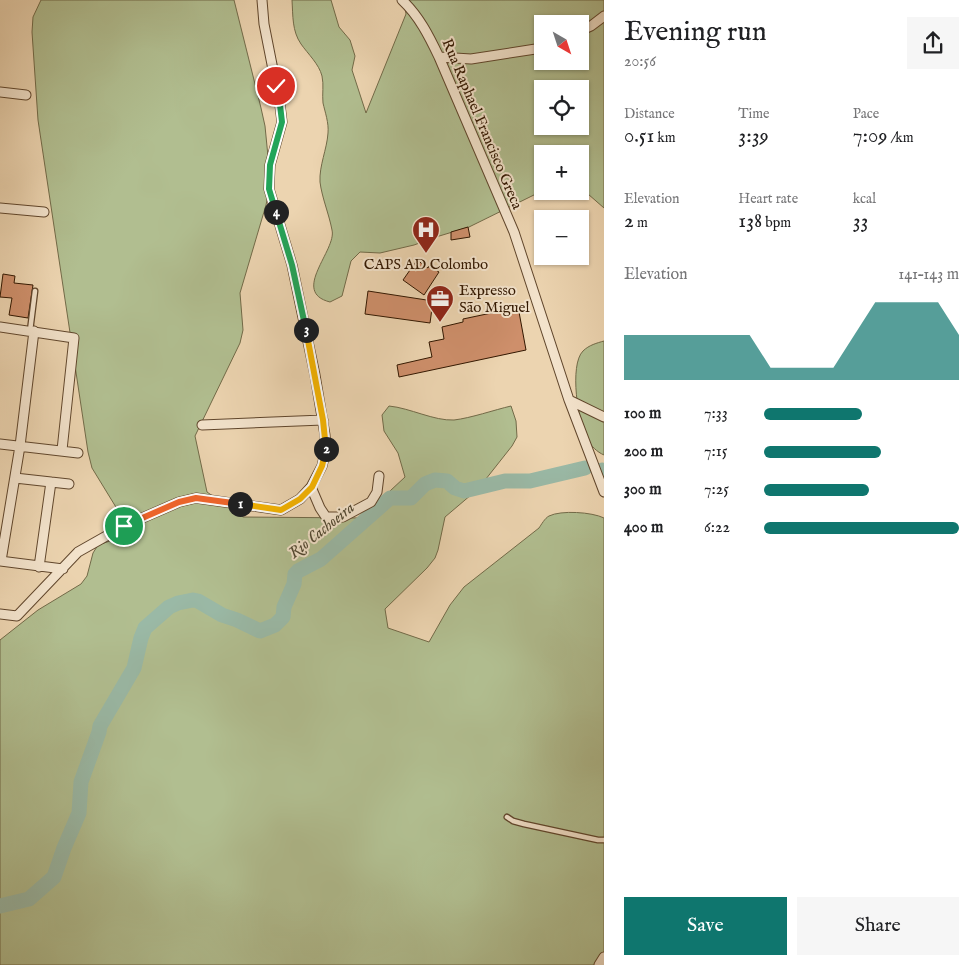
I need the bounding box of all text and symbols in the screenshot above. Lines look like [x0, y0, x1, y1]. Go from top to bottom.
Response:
north arrow [534, 15, 589, 70]
map controls [534, 15, 589, 265]
text: Evening run [624, 15, 767, 50]
button: share [907, 17, 959, 69]
street label: Rua Raphael Francisco Greca [437, 36, 527, 213]
text: 20:56 [624, 52, 656, 72]
pin [255, 65, 297, 107]
icon: check [262, 72, 290, 100]
button: locate [534, 80, 589, 135]
text: Distance [624, 105, 675, 123]
text: Time [738, 105, 769, 123]
text: Pace [853, 105, 879, 123]
text: 0.51 [624, 123, 654, 150]
text: 3:39 [738, 123, 769, 150]
text: 7:09 [853, 123, 888, 150]
text: km [654, 129, 676, 147]
text: /km [888, 129, 914, 147]
button: + [534, 145, 589, 200]
text: Elevation [624, 190, 680, 208]
text: Heart rate [738, 190, 798, 208]
text: kcal [853, 190, 876, 208]
pin: 4 [264, 200, 288, 224]
text: 4 [273, 203, 280, 221]
text: 2 [624, 208, 634, 235]
text: 138 [738, 208, 762, 235]
text: 33 [853, 208, 868, 235]
button: − [534, 210, 589, 265]
text: m [634, 214, 648, 232]
text: bpm [762, 214, 791, 232]
hospital icon: CAPS AD Colombo [411, 215, 441, 254]
place label: CAPS AD Colombo [364, 255, 488, 274]
text: Elevation [624, 265, 687, 285]
text: 141–143 m [898, 265, 959, 285]
place label: Expresso São Miguel [459, 281, 530, 317]
office icon: Expresso São Miguel [425, 284, 455, 323]
pin: 3 [294, 318, 318, 342]
text: 3 [304, 321, 309, 339]
text: 100 m [624, 404, 661, 424]
text: 7:33 [704, 404, 728, 424]
pin: 2 [314, 436, 338, 462]
text: 2 [323, 440, 330, 458]
text: 200 m [624, 442, 663, 462]
text: 7:15 [704, 442, 727, 462]
text: 300 m [624, 480, 662, 500]
text: 7:25 [704, 480, 729, 500]
pin: 1 [228, 492, 252, 516]
text: 1 [238, 495, 243, 513]
water label: Rio Cachoeira [285, 498, 359, 564]
pin [103, 505, 145, 547]
icon: arrive [110, 512, 138, 540]
text: 400 m [624, 518, 663, 538]
text: 6:22 [704, 518, 730, 538]
button: Save [624, 897, 787, 955]
button: Share [797, 897, 959, 955]

